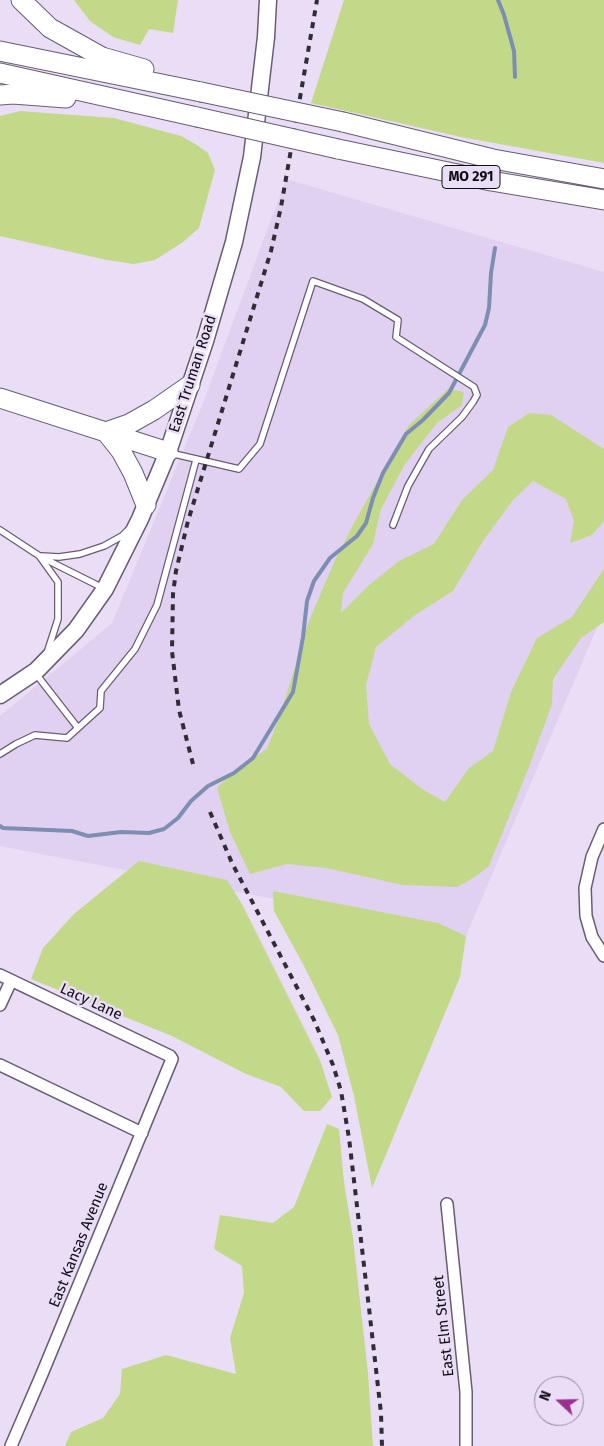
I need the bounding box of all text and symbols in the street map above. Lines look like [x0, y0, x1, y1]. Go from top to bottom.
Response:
road number: MO 291 [442, 166, 500, 188]
street label: East Truman Road [166, 313, 220, 435]
street label: Lacy Lane [57, 980, 125, 1024]
street label: East Kansas Avenue [46, 1180, 112, 1310]
street label: East Elm Street [430, 1274, 458, 1378]
north arrow [534, 1376, 584, 1426]
text: N [536, 1388, 555, 1403]

